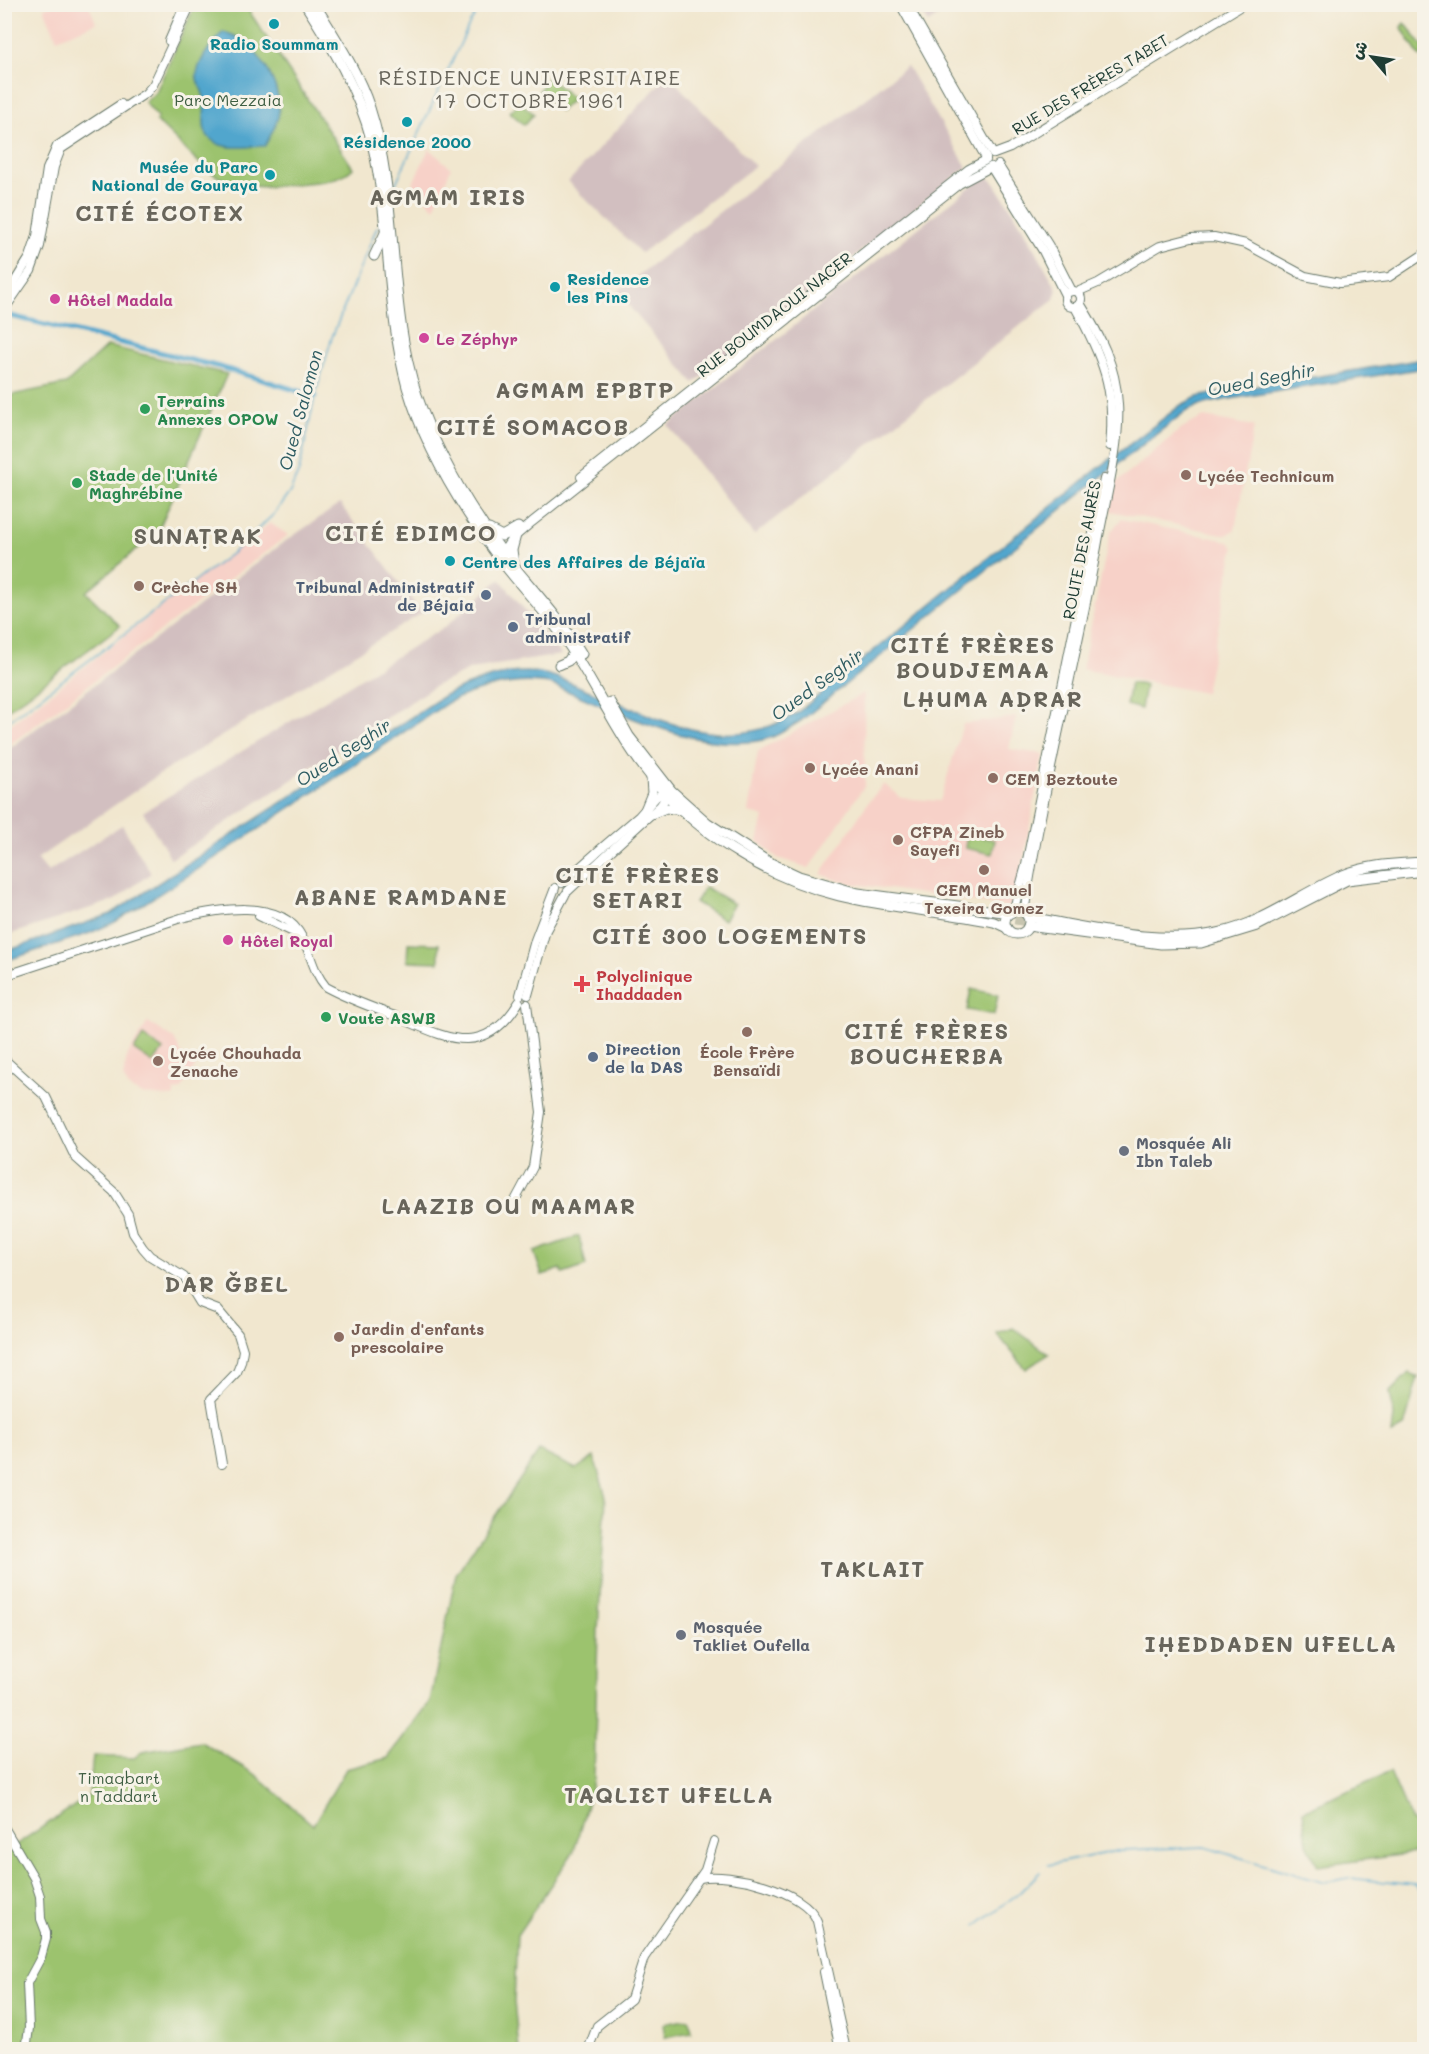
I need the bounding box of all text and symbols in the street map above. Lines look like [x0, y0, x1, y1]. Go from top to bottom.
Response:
marker: Radio Soummam [267, 17, 281, 31]
north arrow [1342, 27, 1402, 87]
street label: RUE DES FRÈRES TABET [1008, 29, 1172, 139]
place label: Radio Soummam [210, 33, 338, 54]
text: ش [1345, 37, 1372, 62]
district label: RÉSIDENCE UNIVERSITAIRE 17 OCTOBRE 1961 [379, 64, 681, 113]
park label: Parc Mezzaia [174, 89, 282, 110]
marker: Résidence 2000 [400, 115, 414, 129]
place label: Résidence 2000 [343, 131, 471, 152]
place label: Musée du Parc National de Gouraya [91, 156, 258, 195]
marker: Musée du Parc National de Gouraya [263, 168, 277, 182]
district label: AGMAM IRIS [369, 182, 527, 211]
district label: CITÉ ÉCOTEX [75, 198, 245, 227]
street label: RUE BOUMDAOUI NACER [692, 247, 856, 381]
place label: Residence les Pins [567, 268, 649, 307]
marker: Residence les Pins [548, 280, 562, 294]
place label: Hôtel Madala [67, 289, 173, 310]
marker: Hôtel Madala [48, 292, 62, 306]
place label: Le Zéphyr [436, 328, 518, 349]
marker: Le Zéphyr [417, 331, 431, 345]
water label: Oued Salomon [272, 347, 328, 473]
water label: Oued Seghir [1205, 357, 1317, 401]
district label: AGMAM EPBTP [495, 375, 675, 404]
place label: Terrains Annexes OPOW [157, 390, 278, 429]
marker: Terrains Annexes OPOW [138, 402, 152, 416]
district label: CITÉ SOMACOB [436, 412, 630, 441]
place label: Stade de l'Unité Maghrébine [89, 464, 218, 503]
place label: Lycée Technicum [1198, 465, 1334, 486]
marker: Lycée Technicum [1179, 468, 1193, 482]
marker: Stade de l'Unité Maghrébine [70, 476, 84, 490]
street label: ROUTE DES AURÈS [1057, 479, 1105, 621]
district label: CITÉ EDIMCO [325, 518, 497, 547]
district label: SUNAṬRAK [133, 521, 263, 550]
place label: Centre des Affaires de Béjaïa [462, 551, 706, 572]
marker: Centre des Affaires de Béjaïa [443, 554, 457, 568]
place label: Crèche SH [151, 576, 238, 597]
place label: Tribunal Administratif de Béjaia [296, 576, 475, 615]
marker: Crèche SH [132, 579, 146, 593]
marker: Tribunal Administratif de Béjaia [479, 588, 493, 602]
place label: Tribunal administratif [525, 608, 631, 647]
marker: Tribunal administratif [506, 620, 520, 634]
district label: CITÉ FRÈRES BOUDJEMAA [890, 630, 1056, 684]
water label: Oued Seghir [766, 642, 868, 726]
district label: LḤUMA AḌRAR [903, 684, 1083, 713]
water label: Oued Seghir [291, 712, 395, 792]
place label: Lycée Anani [822, 758, 919, 779]
marker: Lycée Anani [803, 761, 817, 775]
place label: CEM Beztoute [1005, 768, 1118, 789]
marker: CEM Beztoute [986, 771, 1000, 785]
place label: CFPA Zineb Sayefi [910, 821, 1004, 860]
marker: CFPA Zineb Sayefi [891, 833, 905, 847]
district label: CITÉ FRÈRES SETARI [555, 860, 721, 914]
marker: CEM Manuel Texeira Gomez [977, 863, 991, 877]
place label: CEM Manuel Texeira Gomez [924, 879, 1044, 918]
district label: ABANE RAMDANE [294, 882, 508, 911]
district label: CITÉ 300 LOGEMENTS [592, 921, 868, 950]
place label: Hôtel Royal [240, 930, 333, 951]
marker: Hôtel Royal [221, 933, 235, 947]
place label: Polyclinique Ihaddaden [596, 965, 693, 1004]
marker: Polyclinique Ihaddaden [573, 975, 591, 993]
place label: Voute ASWB [338, 1007, 435, 1028]
marker: Voute ASWB [319, 1010, 333, 1024]
district label: CITÉ FRÈRES BOUCHERBA [844, 1016, 1010, 1070]
marker: École Frère Bensaïdi [740, 1025, 754, 1039]
place label: Direction de la DAS [605, 1038, 683, 1077]
place label: École Frère Bensaïdi [699, 1041, 795, 1080]
place label: Lycée Chouhada Zenache [170, 1042, 302, 1081]
marker: Direction de la DAS [586, 1050, 600, 1064]
marker: Lycée Chouhada Zenache [151, 1054, 165, 1068]
place label: Mosquée Ali Ibn Taleb [1136, 1132, 1232, 1171]
marker: Mosquée Ali Ibn Taleb [1117, 1144, 1131, 1158]
district label: LAAZIB OU MAAMAR [381, 1191, 637, 1220]
district label: DAR ǦBEL [165, 1269, 289, 1298]
place label: Jardin d'enfants prescolaire [351, 1318, 484, 1357]
marker: Jardin d'enfants prescolaire [332, 1330, 346, 1344]
district label: TAKLAIT [820, 1554, 926, 1583]
place label: Mosquée Takliet Oufella [693, 1616, 810, 1655]
marker: Mosquée Takliet Oufella [674, 1628, 688, 1642]
district label: IḤEDDADEN UFELLA [1145, 1629, 1397, 1658]
park label: Timaqbart n Taddart [78, 1767, 160, 1806]
district label: TAQLIƐT UFELLA [564, 1780, 774, 1809]

